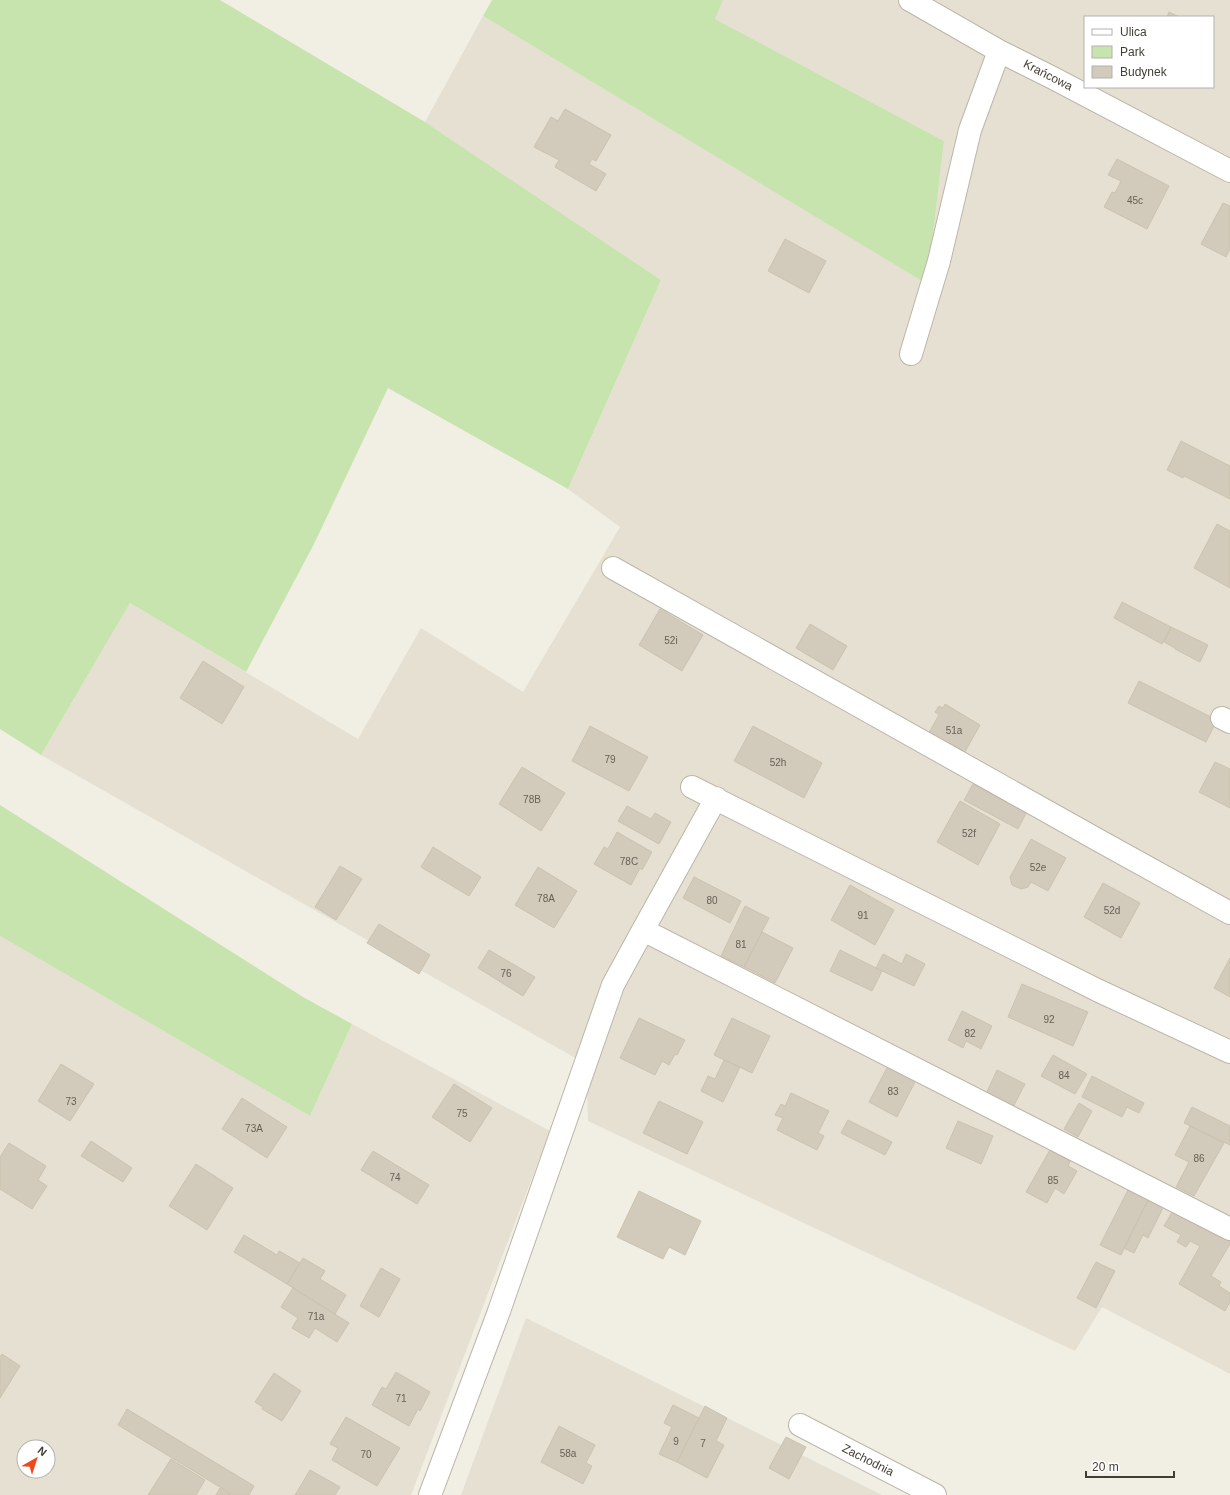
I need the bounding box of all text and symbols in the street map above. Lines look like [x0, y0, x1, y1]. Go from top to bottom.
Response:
legend [1084, 16, 1214, 88]
text: Ulica [1120, 25, 1147, 39]
text: Park [1120, 45, 1146, 59]
street label: Krańcowa [1021, 57, 1075, 93]
text: Budynek [1120, 65, 1168, 79]
house number: 45c [1127, 195, 1143, 206]
house number: 52i [664, 635, 678, 646]
house number: 51a [946, 725, 963, 736]
house number: 79 [604, 754, 616, 765]
house number: 52h [770, 757, 786, 768]
house number: 78B [523, 794, 541, 805]
house number: 52f [962, 828, 976, 839]
house number: 78C [620, 856, 638, 867]
house number: 52e [1030, 862, 1047, 873]
house number: 78A [537, 893, 555, 904]
house number: 80 [706, 895, 718, 906]
house number: 52d [1104, 905, 1120, 916]
house number: 91 [857, 910, 869, 921]
house number: 81 [735, 939, 747, 950]
house number: 76 [500, 968, 512, 979]
house number: 92 [1043, 1014, 1055, 1025]
house number: 82 [964, 1028, 976, 1039]
house number: 84 [1058, 1070, 1070, 1081]
house number: 83 [887, 1086, 899, 1097]
house number: 73 [65, 1096, 77, 1107]
house number: 75 [456, 1108, 468, 1119]
house number: 73A [245, 1123, 263, 1134]
house number: 86 [1193, 1153, 1205, 1164]
house number: 74 [389, 1172, 401, 1183]
house number: 85 [1047, 1175, 1059, 1186]
house number: 71a [308, 1311, 325, 1322]
house number: 71 [395, 1393, 407, 1404]
house number: 9 [673, 1436, 679, 1447]
house number: 7 [700, 1438, 706, 1449]
north arrow [16, 1439, 56, 1479]
street label: Zachodnia [840, 1441, 896, 1479]
text: N [35, 1444, 49, 1458]
house number: 58a [560, 1448, 577, 1459]
house number: 70 [360, 1449, 372, 1460]
scale bar [1086, 1453, 1174, 1479]
text: 20 m [1092, 1460, 1119, 1474]

